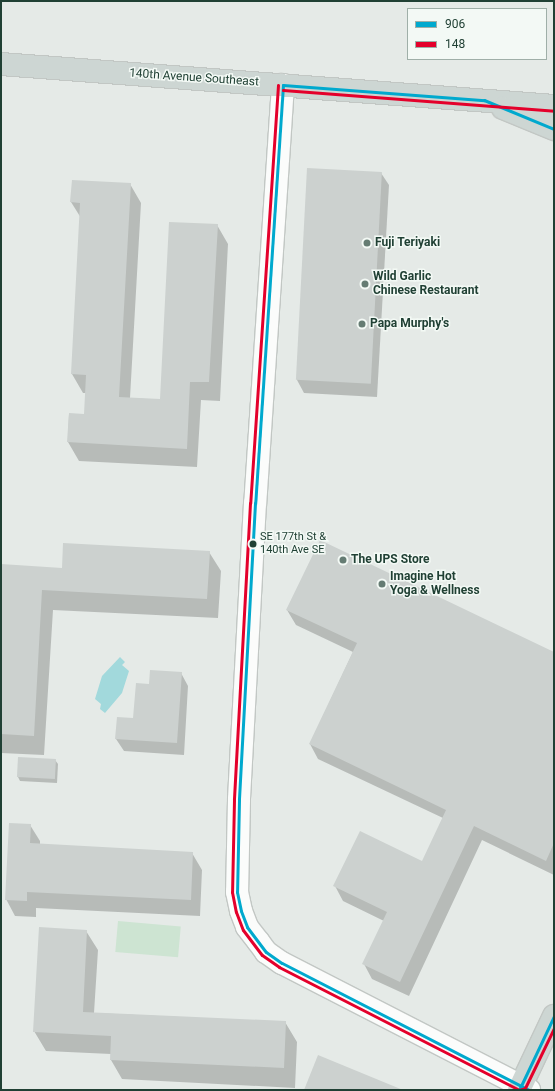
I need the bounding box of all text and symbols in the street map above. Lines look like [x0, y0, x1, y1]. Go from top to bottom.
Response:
legend [407, 8, 547, 60]
text: 906 [445, 17, 465, 31]
text: 148 [445, 37, 465, 51]
street label: 140th Avenue Southeast [129, 66, 259, 90]
place label: Fuji Teriyaki [375, 236, 440, 250]
marker: Fuji Teriyaki [362, 238, 372, 248]
place label: Wild Garlic Chinese Restaurant [373, 270, 479, 298]
marker: Wild Garlic Chinese Restaurant [360, 279, 370, 289]
place label: Papa Murphy's [370, 317, 449, 331]
marker: Papa Murphy's [357, 319, 367, 329]
place label: SE 177th St & 140th Ave SE [260, 531, 326, 557]
marker: SE 177th St & 140th Ave SE [248, 539, 258, 549]
place label: The UPS Store [351, 553, 429, 567]
marker: The UPS Store [338, 555, 348, 565]
place label: Imagine Hot Yoga & Wellness [390, 570, 480, 598]
marker: Imagine Hot Yoga & Wellness [377, 579, 387, 589]

